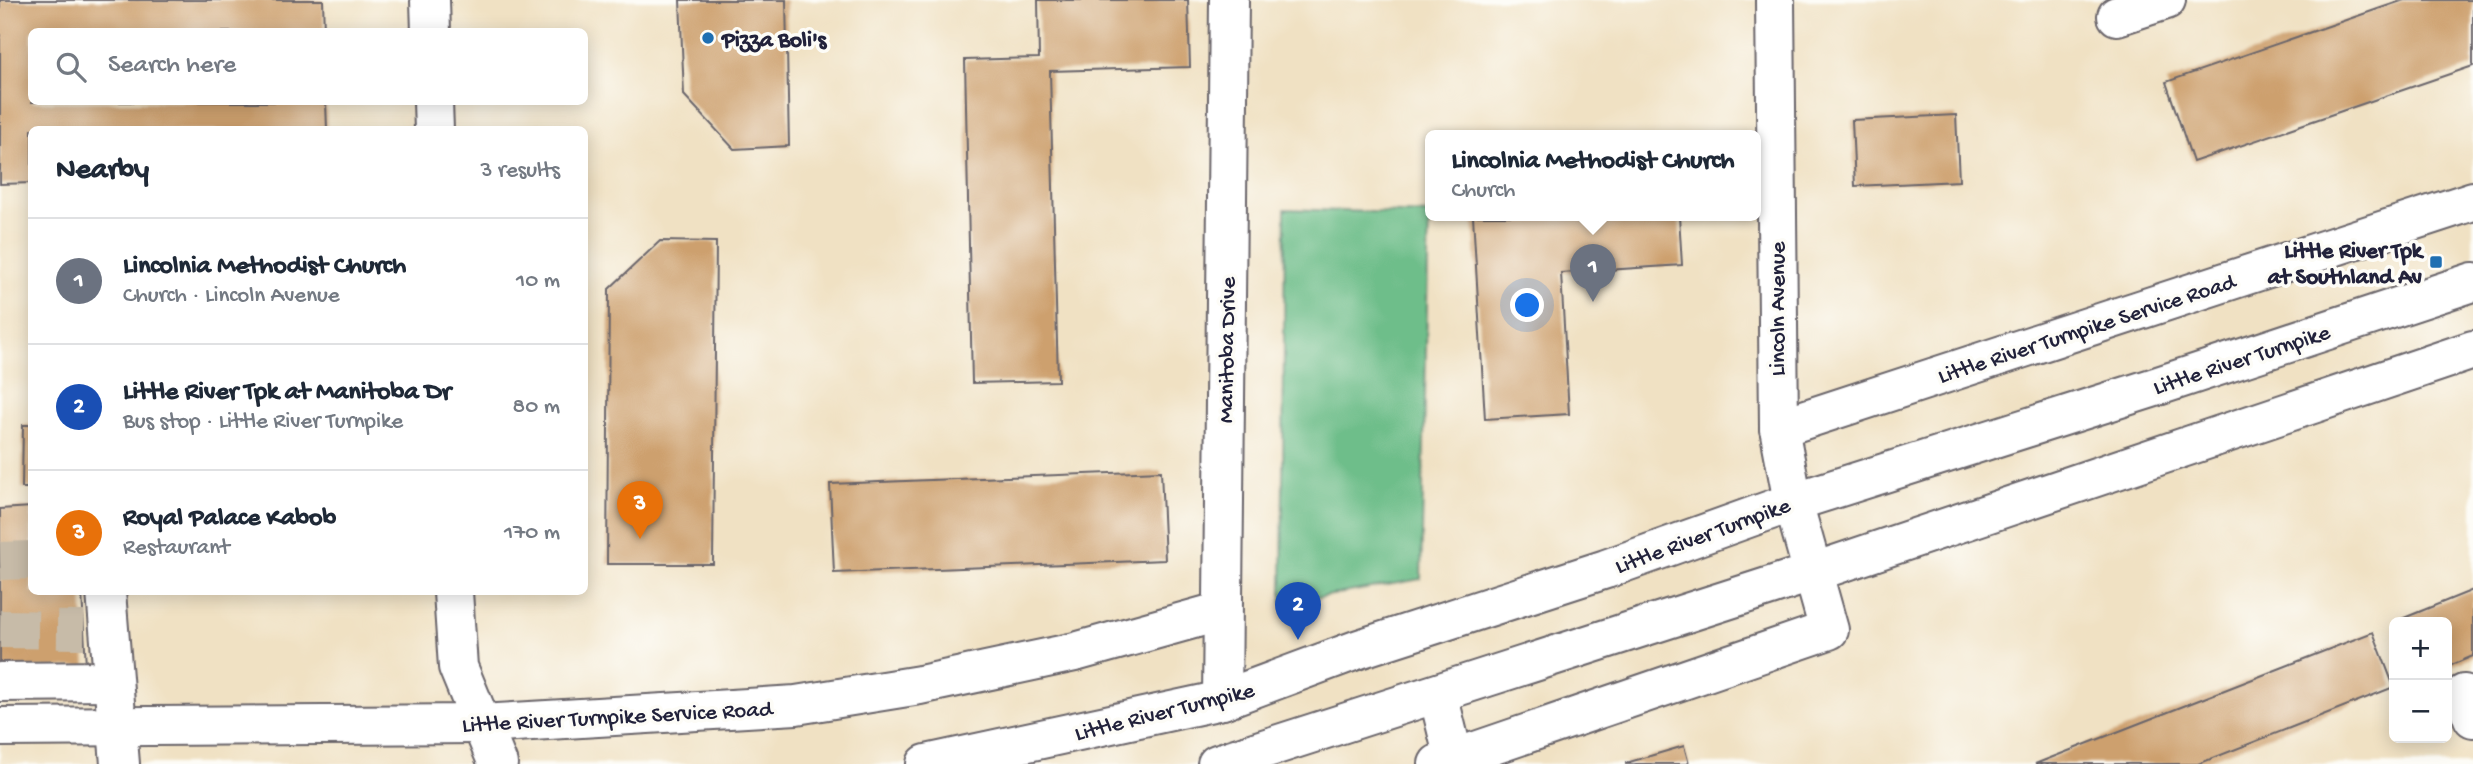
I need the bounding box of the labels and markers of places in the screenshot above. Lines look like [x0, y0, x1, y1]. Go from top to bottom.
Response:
place label: Pizza Boli's [720, 28, 828, 55]
marker: Pizza Boli's [700, 30, 716, 46]
place label: Little River Tpk at Southland Av [2267, 239, 2425, 292]
pin: 1 [1570, 244, 1616, 302]
marker: Little River Tpk at Southland Av [2428, 254, 2444, 270]
pin: 3 [617, 481, 663, 539]
pin: 2 [1275, 582, 1321, 640]

